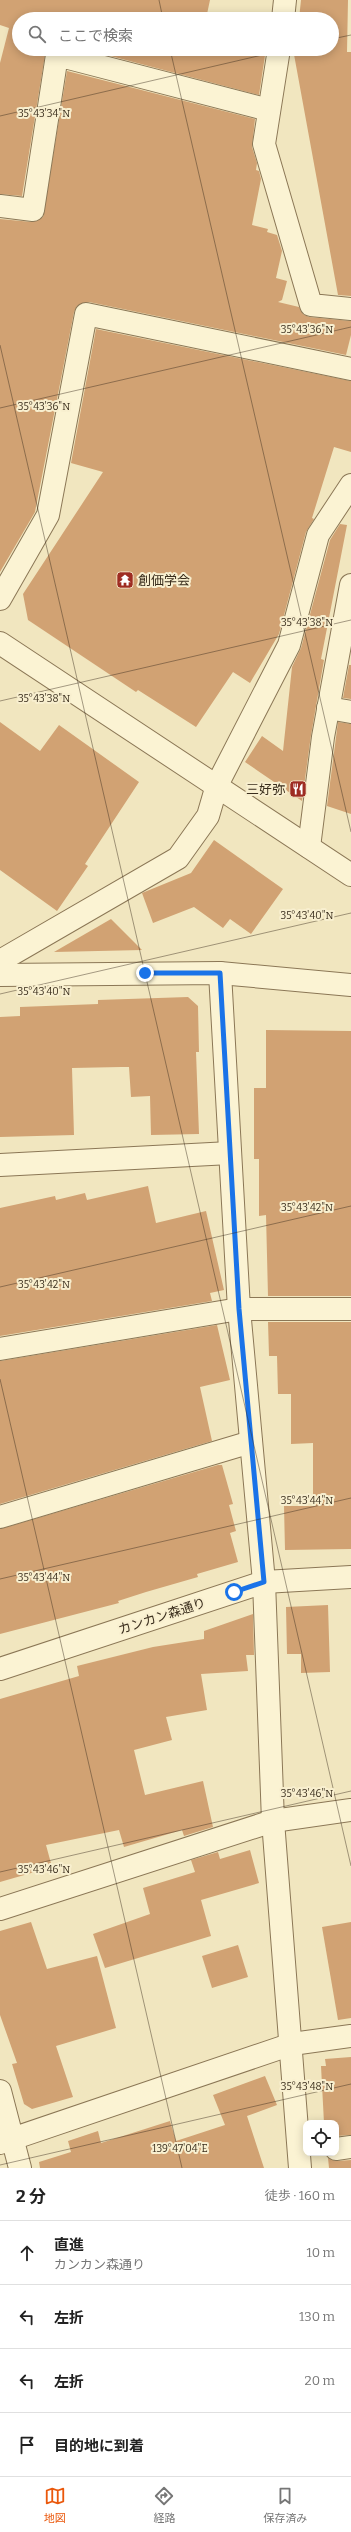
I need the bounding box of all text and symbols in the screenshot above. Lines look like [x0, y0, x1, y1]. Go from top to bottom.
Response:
search box [12, 12, 339, 56]
icon: search [26, 23, 48, 45]
text: ここで検索 [58, 27, 133, 45]
text: 35°43'34"N [18, 108, 70, 120]
text: 35°43'36"N [281, 324, 333, 336]
text: 35°43'36"N [18, 401, 70, 413]
temple icon: 創価学会 [115, 570, 135, 590]
place label: 創価学会 [138, 573, 190, 588]
text: 35°43'38"N [281, 617, 333, 629]
text: 35°43'38"N [18, 693, 70, 705]
restaurant icon: 三好弥 [288, 779, 308, 799]
place label: 三好弥 [246, 782, 286, 797]
text: 35°43'40"N [281, 910, 334, 922]
route end [136, 964, 154, 982]
text: 35°43'40"N [18, 986, 71, 998]
text: 35°43'42"N [281, 1202, 333, 1214]
text: 35°43'42"N [18, 1279, 70, 1291]
text: 35°43'44"N [281, 1495, 333, 1507]
text: 35°43'44"N [18, 1572, 70, 1584]
route start [225, 1583, 243, 1601]
street label: カンカン森通り [116, 1595, 208, 1637]
text: 35°43'46"N [281, 1788, 333, 1800]
text: 35°43'46"N [18, 1864, 70, 1876]
text: 35°43'48"N [281, 2081, 333, 2093]
map controls [303, 2120, 339, 2156]
button: locate [303, 2120, 339, 2156]
text: 139°47'04"E [152, 2143, 208, 2155]
text: 2 分 [16, 2186, 46, 2207]
text: 徒歩 · 160 m [265, 2188, 335, 2203]
text: 直進 [54, 2236, 84, 2254]
icon: ahead [16, 2242, 38, 2264]
text: 10 m [306, 2245, 335, 2260]
text: カンカン森通り [54, 2257, 145, 2272]
icon: left [16, 2306, 38, 2328]
text: 左折 [54, 2309, 84, 2327]
text: 130 m [299, 2309, 335, 2324]
icon: left [16, 2370, 38, 2392]
text: 左折 [54, 2373, 84, 2391]
text: 20 m [305, 2373, 335, 2388]
icon: arrive [16, 2434, 38, 2456]
text: 目的地に到着 [54, 2437, 144, 2455]
tab: 地図 [44, 2485, 66, 2525]
tab: 経路 [153, 2485, 175, 2525]
tab: 保存済み [263, 2485, 307, 2525]

